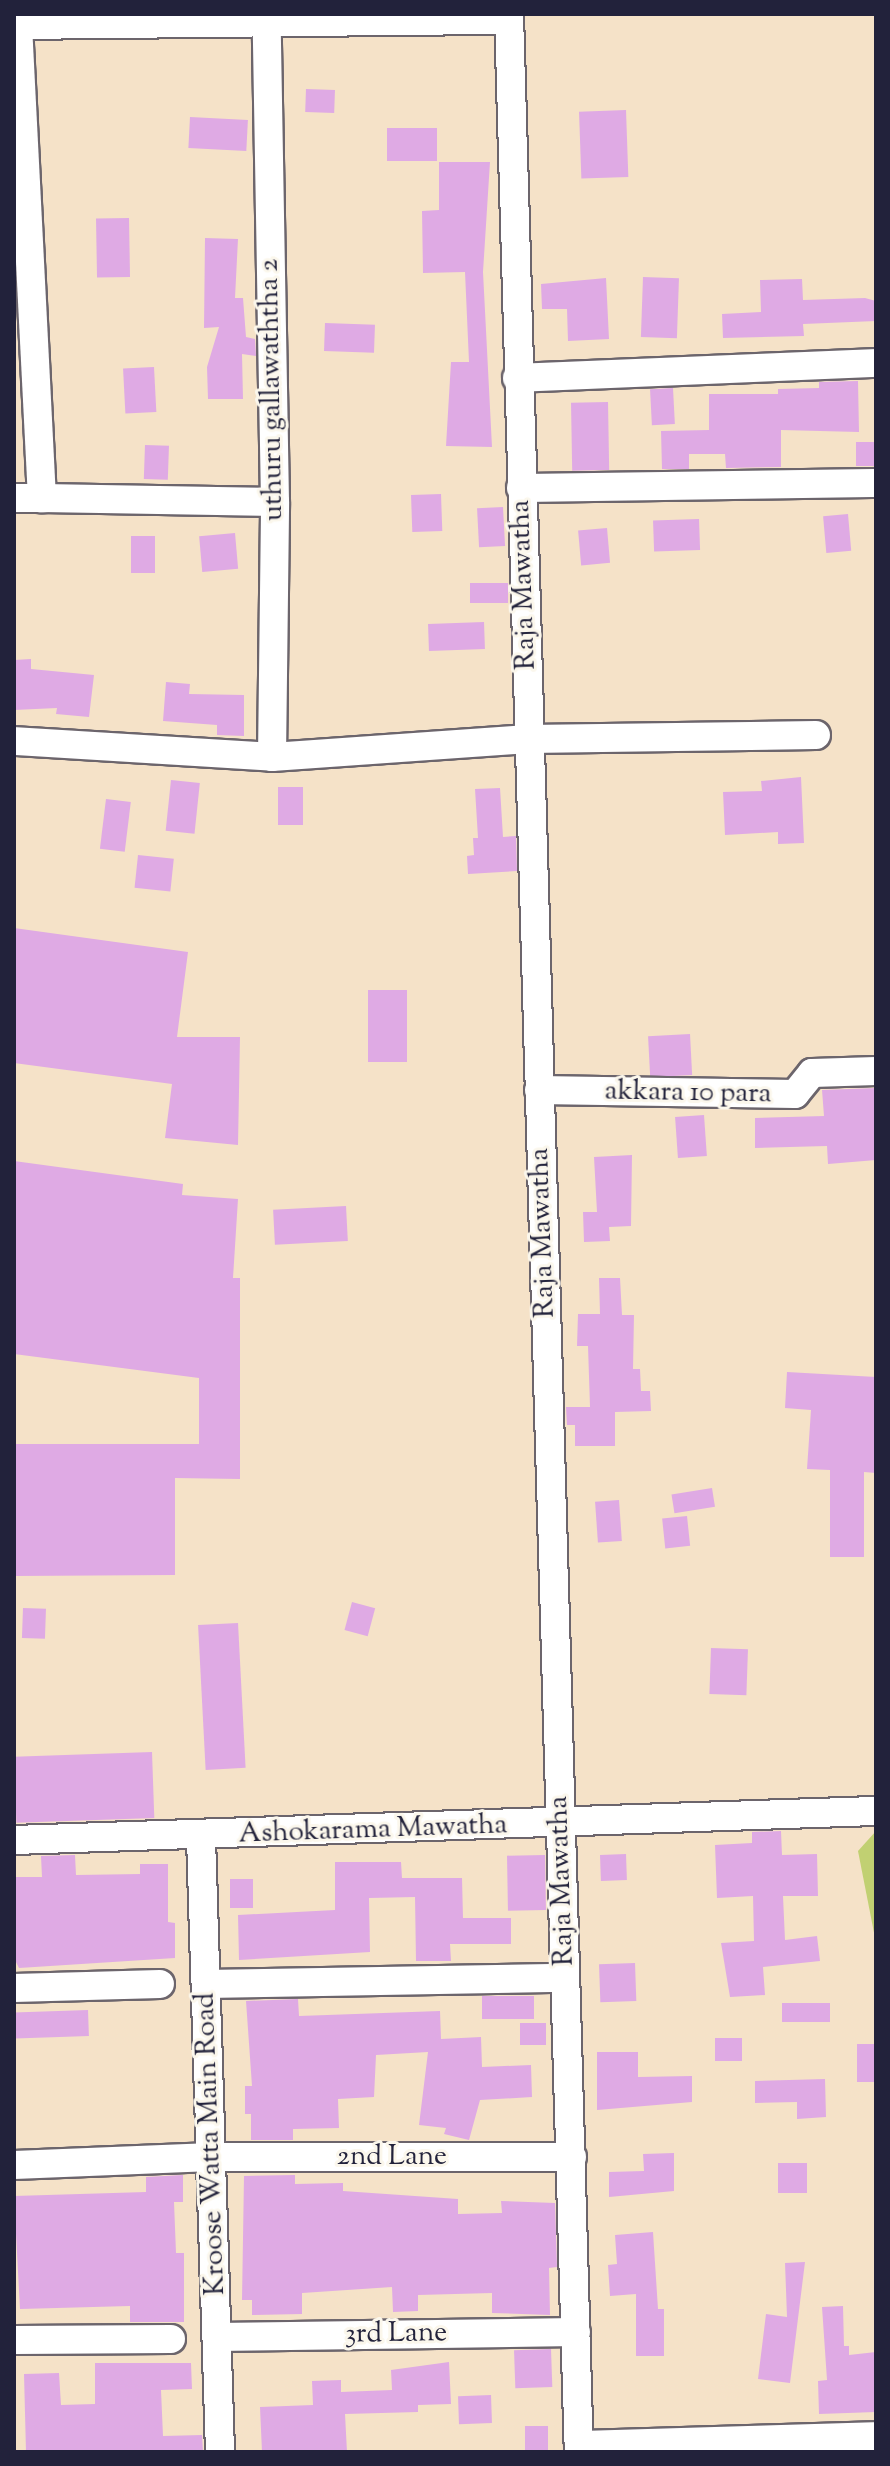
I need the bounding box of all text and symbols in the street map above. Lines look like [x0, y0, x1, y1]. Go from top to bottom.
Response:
street label: uthuru gallawaththa 2 [253, 258, 291, 522]
street label: Raja Mawatha [504, 499, 544, 671]
street label: akkara 10 para [604, 1075, 772, 1111]
street label: Raja Mawatha [523, 1147, 563, 1319]
street label: Raja Mawatha [542, 1795, 582, 1967]
street label: Ashokarama Mawatha [238, 1809, 508, 1851]
street label: Kroose Watta Main Road [189, 1992, 233, 2296]
street label: 2nd Lane [337, 2140, 447, 2174]
street label: 3rd Lane [344, 2316, 448, 2352]

